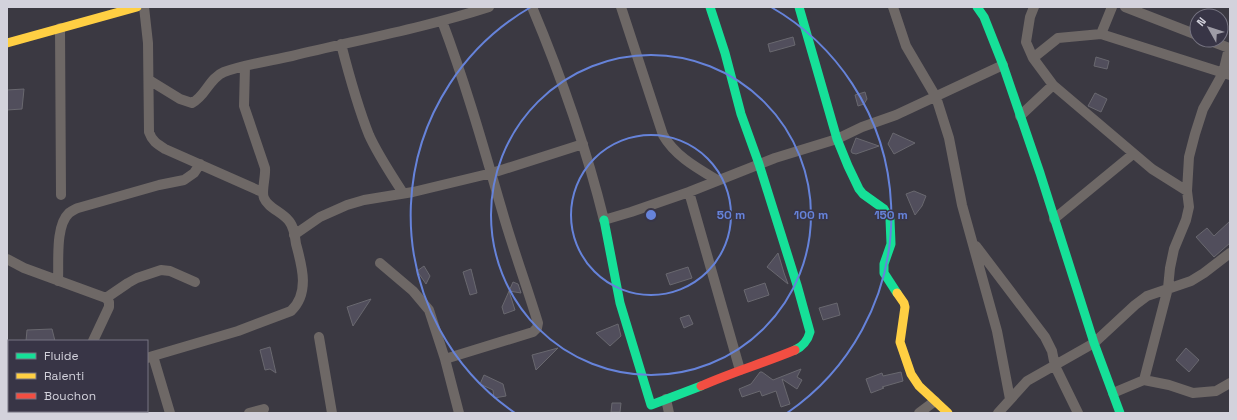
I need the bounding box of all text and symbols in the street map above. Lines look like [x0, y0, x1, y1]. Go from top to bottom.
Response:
north arrow [1189, 8, 1229, 48]
text: N [1193, 14, 1209, 29]
text: 50 m [717, 207, 745, 223]
text: 100 m [794, 207, 828, 223]
text: 150 m [874, 207, 908, 223]
centre of rings [644, 208, 658, 222]
legend [8, 340, 148, 412]
text: Fluide [44, 348, 79, 364]
text: Ralenti [44, 368, 84, 384]
text: Bouchon [44, 388, 96, 404]

